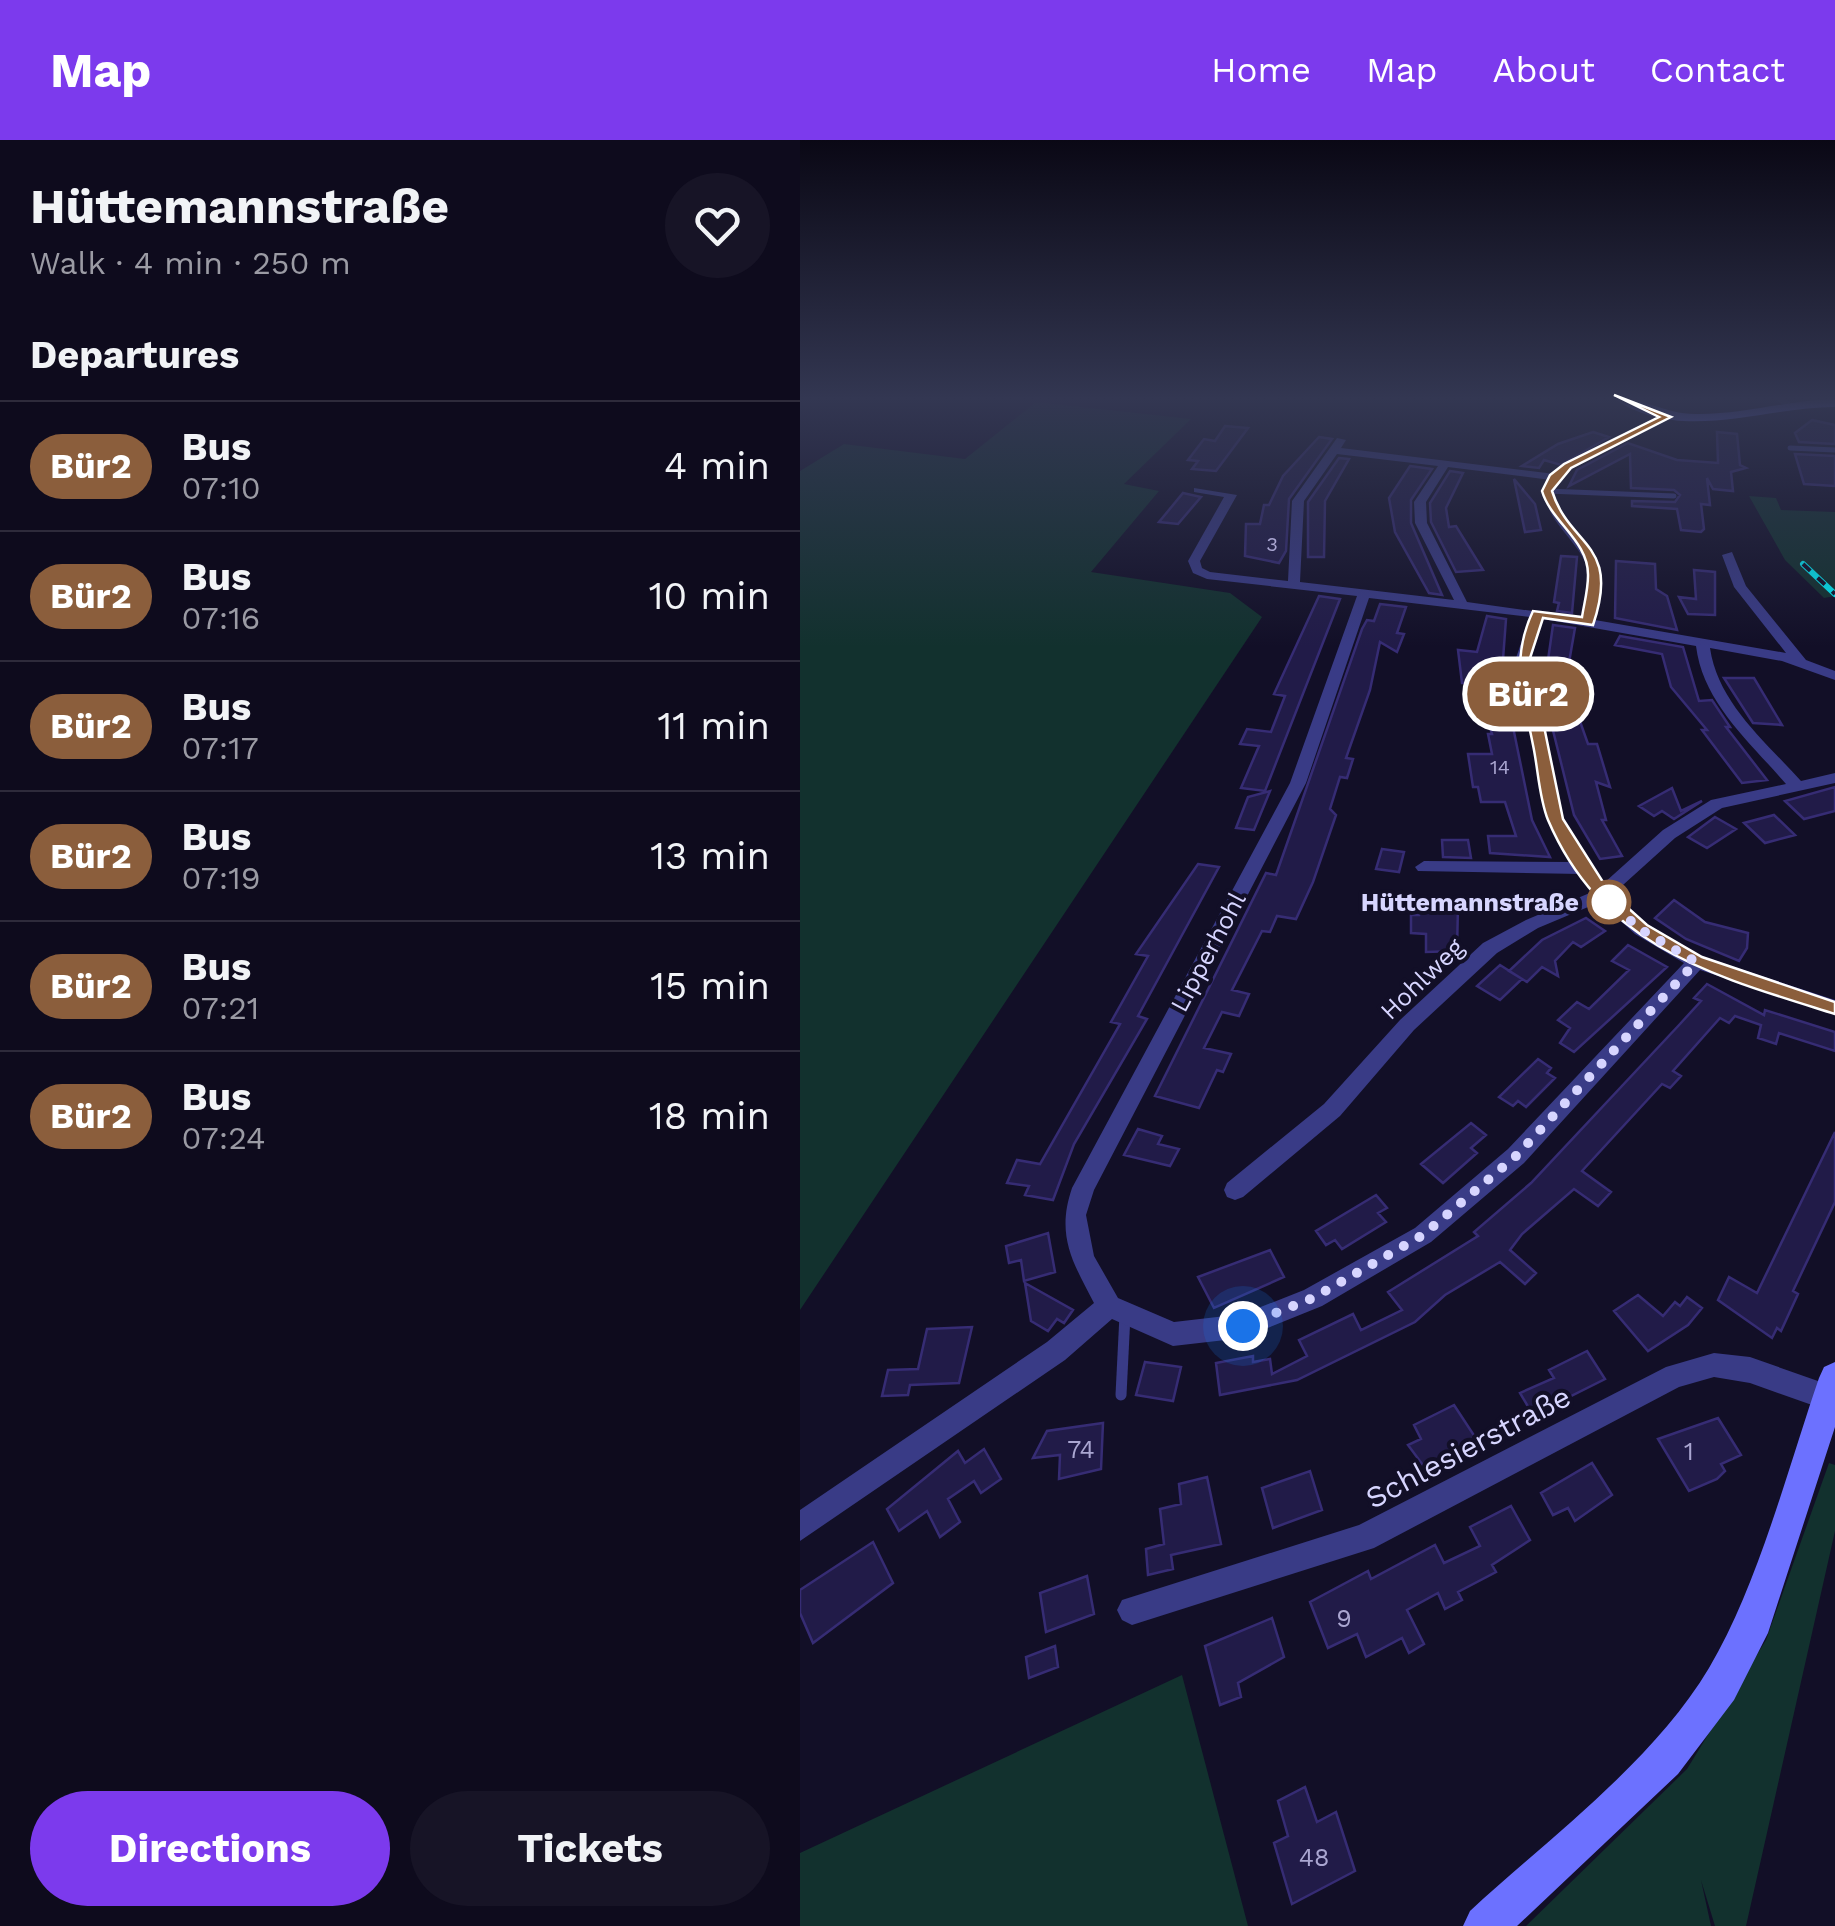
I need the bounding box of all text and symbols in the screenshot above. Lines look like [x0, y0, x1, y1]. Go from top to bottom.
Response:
text: Map [50, 42, 151, 99]
text: Home [1211, 49, 1311, 91]
text: Map [1366, 49, 1438, 91]
text: About [1493, 49, 1595, 91]
text: Contact [1650, 49, 1785, 91]
button: heart [665, 173, 770, 278]
text: Hüttemannstraße [30, 178, 449, 235]
text: Walk · 4 min · 250 m [30, 244, 351, 282]
text: Departures [30, 333, 239, 377]
text: Bus [182, 425, 251, 469]
text: 4 min [664, 444, 770, 488]
text: Bür2 [50, 445, 132, 487]
text: 07:10 [182, 469, 261, 507]
house number: 3 [1266, 532, 1278, 556]
text: Bus [182, 555, 251, 599]
text: 10 min [649, 574, 770, 618]
text: Bür2 [50, 575, 132, 617]
text: 07:16 [182, 599, 260, 637]
line badge: Bür2 [1458, 662, 1598, 726]
text: Bür2 [1487, 673, 1569, 715]
text: Bus [182, 685, 251, 729]
text: 11 min [658, 704, 770, 748]
text: Bür2 [50, 705, 132, 747]
text: 07:17 [182, 729, 259, 767]
house number: 14 [1490, 755, 1510, 779]
text: Bus [182, 815, 251, 859]
text: 13 min [650, 834, 770, 878]
text: Bür2 [50, 835, 132, 877]
text: 07:19 [182, 859, 260, 897]
marker: Hüttemannstraße [1588, 881, 1630, 923]
street label: Lipperhohl [1164, 887, 1252, 1017]
place label: Hüttemannstraße [1361, 888, 1579, 917]
street label: Hohlweg [1374, 932, 1470, 1026]
text: Bus [182, 945, 251, 989]
text: 15 min [650, 964, 770, 1008]
text: Bür2 [50, 965, 132, 1007]
text: 07:21 [182, 989, 259, 1027]
text: Bus [182, 1075, 251, 1119]
text: 18 min [649, 1094, 770, 1138]
text: Bür2 [50, 1095, 132, 1137]
text: 07:24 [182, 1119, 265, 1157]
your location [1218, 1301, 1268, 1351]
street label: Schlesierstraße [1360, 1378, 1576, 1516]
house number: 74 [1067, 1435, 1095, 1464]
house number: 1 [1684, 1437, 1694, 1466]
house number: 9 [1336, 1604, 1352, 1633]
button: Directions [30, 1791, 390, 1906]
button: Tickets [410, 1791, 770, 1906]
house number: 48 [1299, 1843, 1329, 1872]

